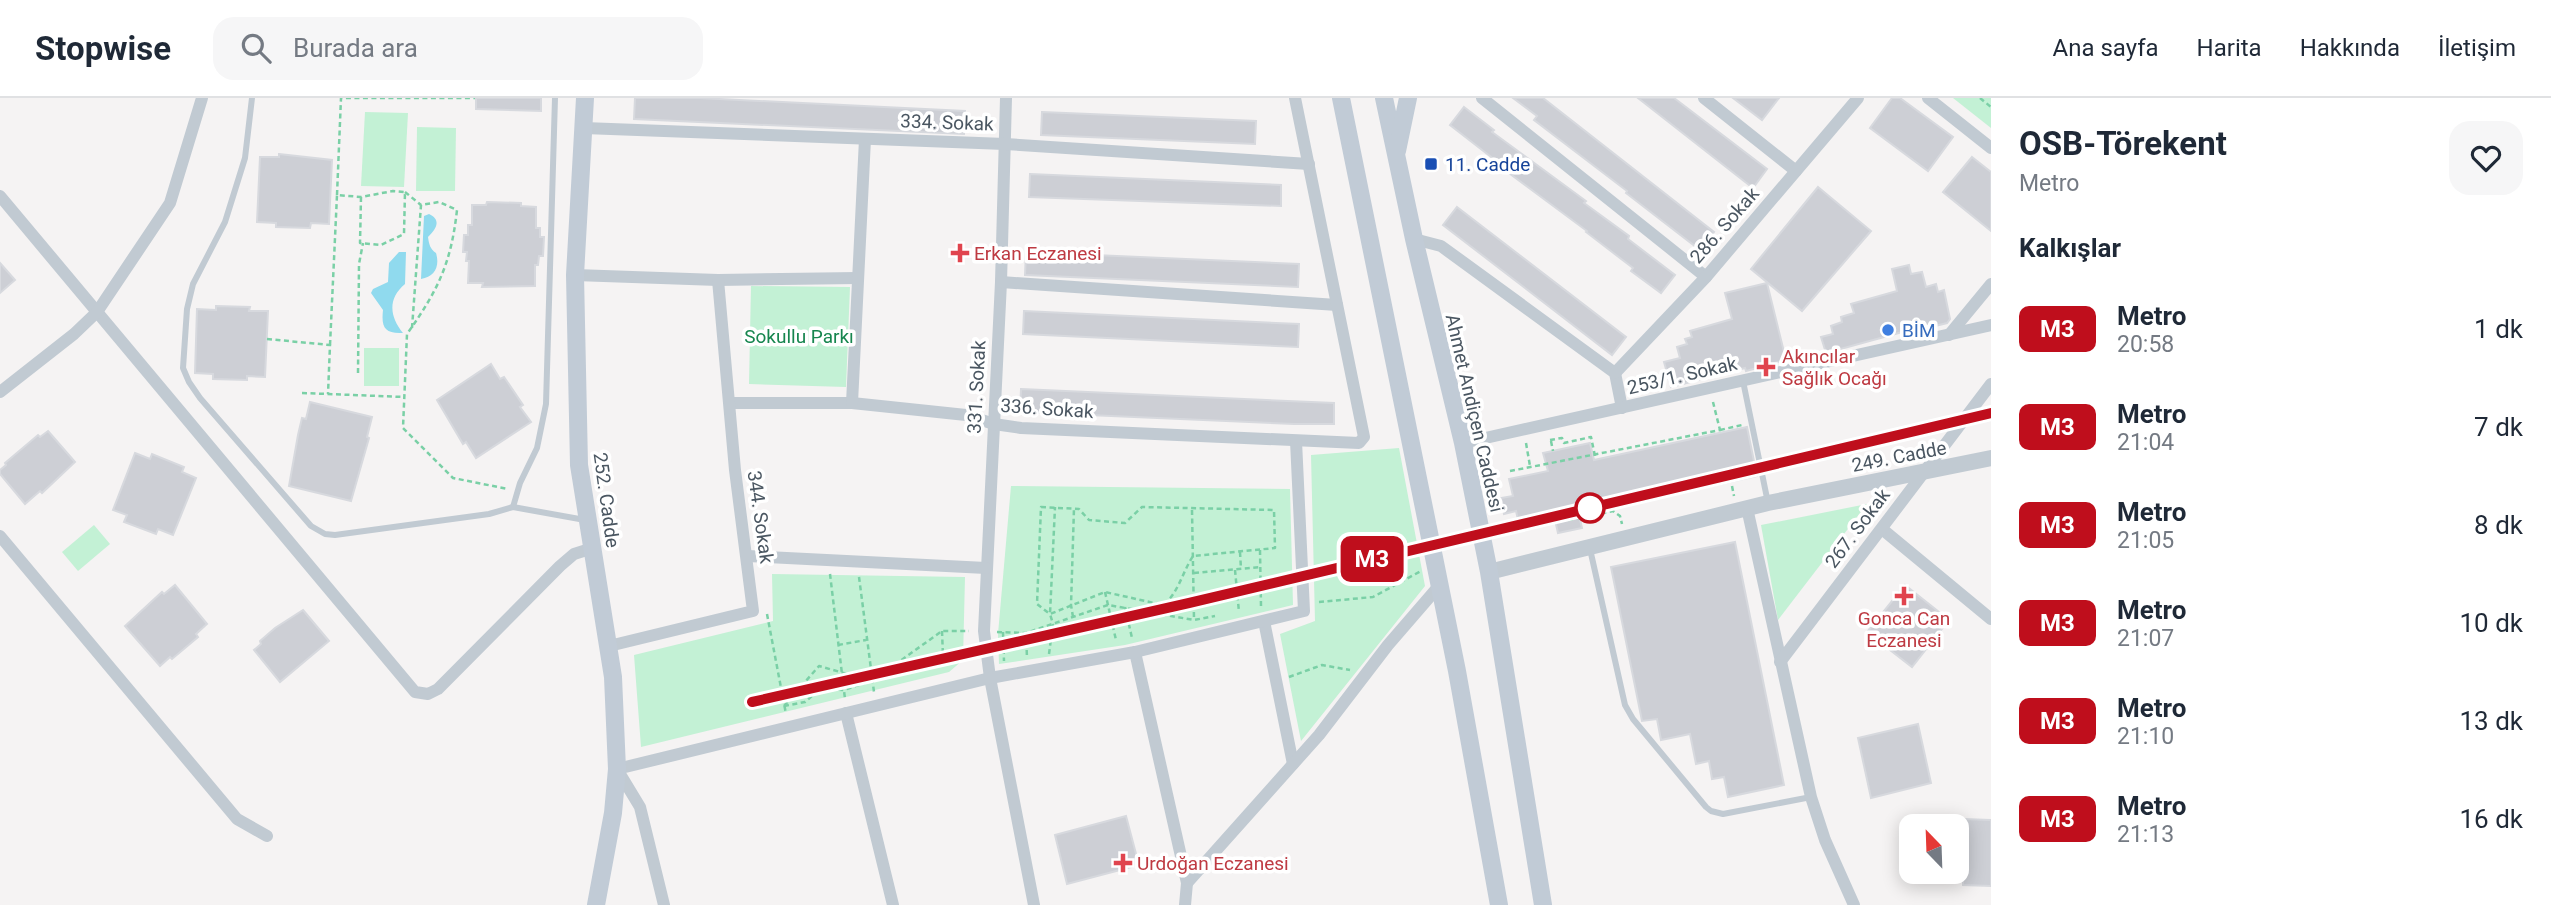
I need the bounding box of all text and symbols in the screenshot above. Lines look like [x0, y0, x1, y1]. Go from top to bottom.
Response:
search box [213, 17, 703, 80]
text: Stopwise [35, 29, 171, 68]
icon: search [237, 29, 275, 67]
text: Burada ara [293, 33, 418, 63]
text: Ana sayfa [2053, 34, 2159, 62]
text: Harita [2197, 34, 2262, 62]
text: Hakkında [2300, 34, 2400, 62]
text: İletişim [2438, 34, 2516, 62]
street label: 334. Sokak [900, 109, 994, 136]
button: heart [2449, 121, 2523, 195]
text: OSB-Törekent [2019, 124, 2227, 163]
place label: 11. Cadde [1445, 153, 1530, 176]
marker: 11. Cadde [1423, 156, 1439, 172]
text: Metro [2019, 170, 2080, 197]
street label: 286. Sokak [1685, 182, 1764, 268]
text: Kalkışlar [2019, 233, 2121, 263]
place label: Erkan Eczanesi [974, 242, 1102, 265]
marker: Erkan Eczanesi [952, 245, 968, 261]
text: Metro [2117, 301, 2186, 331]
street label: Ahmet Andiçen Caddesi [1441, 312, 1509, 514]
text: 1 dk [2474, 314, 2523, 344]
text: M3 [2040, 315, 2075, 343]
place label: BİM [1902, 319, 1936, 342]
marker: BİM [1880, 322, 1896, 338]
park label: Sokullu Parkı [744, 325, 854, 348]
text: 20:58 [2117, 331, 2174, 358]
street label: 331. Sokak [963, 339, 990, 434]
place label: Akıncılar Sağlık Ocağı [1782, 345, 1887, 390]
street label: 253/1. Sokak [1625, 352, 1740, 399]
marker: Akıncılar Sağlık Ocağı [1756, 357, 1776, 377]
street label: 336. Sokak [1000, 394, 1095, 423]
text: Metro [2117, 399, 2186, 429]
text: 7 dk [2474, 412, 2523, 442]
text: M3 [2040, 413, 2075, 441]
text: 21:04 [2117, 429, 2174, 456]
street label: 249. Cadde [1850, 436, 1948, 477]
street label: 252. Cadde [588, 451, 625, 549]
street label: 344. Sokak [743, 469, 778, 565]
street label: 267. Sokak [1820, 484, 1895, 573]
unlabelled marker [1575, 493, 1605, 523]
text: Metro [2117, 497, 2186, 527]
text: 8 dk [2474, 510, 2523, 540]
text: M3 [2040, 511, 2075, 539]
text: 21:05 [2117, 527, 2174, 554]
line badge: M3 [1340, 536, 1404, 582]
text: M3 [1355, 545, 1389, 573]
marker: Gonca Can Eczanesi [1896, 588, 1912, 604]
text: Metro [2117, 595, 2186, 625]
place label: Gonca Can Eczanesi [1858, 607, 1950, 652]
text: 10 dk [2459, 608, 2523, 638]
text: M3 [2040, 609, 2075, 637]
text: 21:07 [2117, 625, 2174, 652]
text: Metro [2117, 693, 2186, 723]
text: 13 dk [2459, 706, 2523, 736]
text: M3 [2040, 707, 2075, 735]
text: 21:10 [2117, 723, 2174, 750]
text: Metro [2117, 791, 2186, 821]
text: 16 dk [2459, 804, 2523, 834]
text: M3 [2040, 805, 2075, 833]
north arrow [1899, 814, 1969, 884]
map controls [1899, 814, 1969, 884]
text: 21:13 [2117, 821, 2174, 848]
place label: Urdoğan Eczanesi [1137, 852, 1289, 875]
marker: Urdoğan Eczanesi [1115, 855, 1131, 871]

